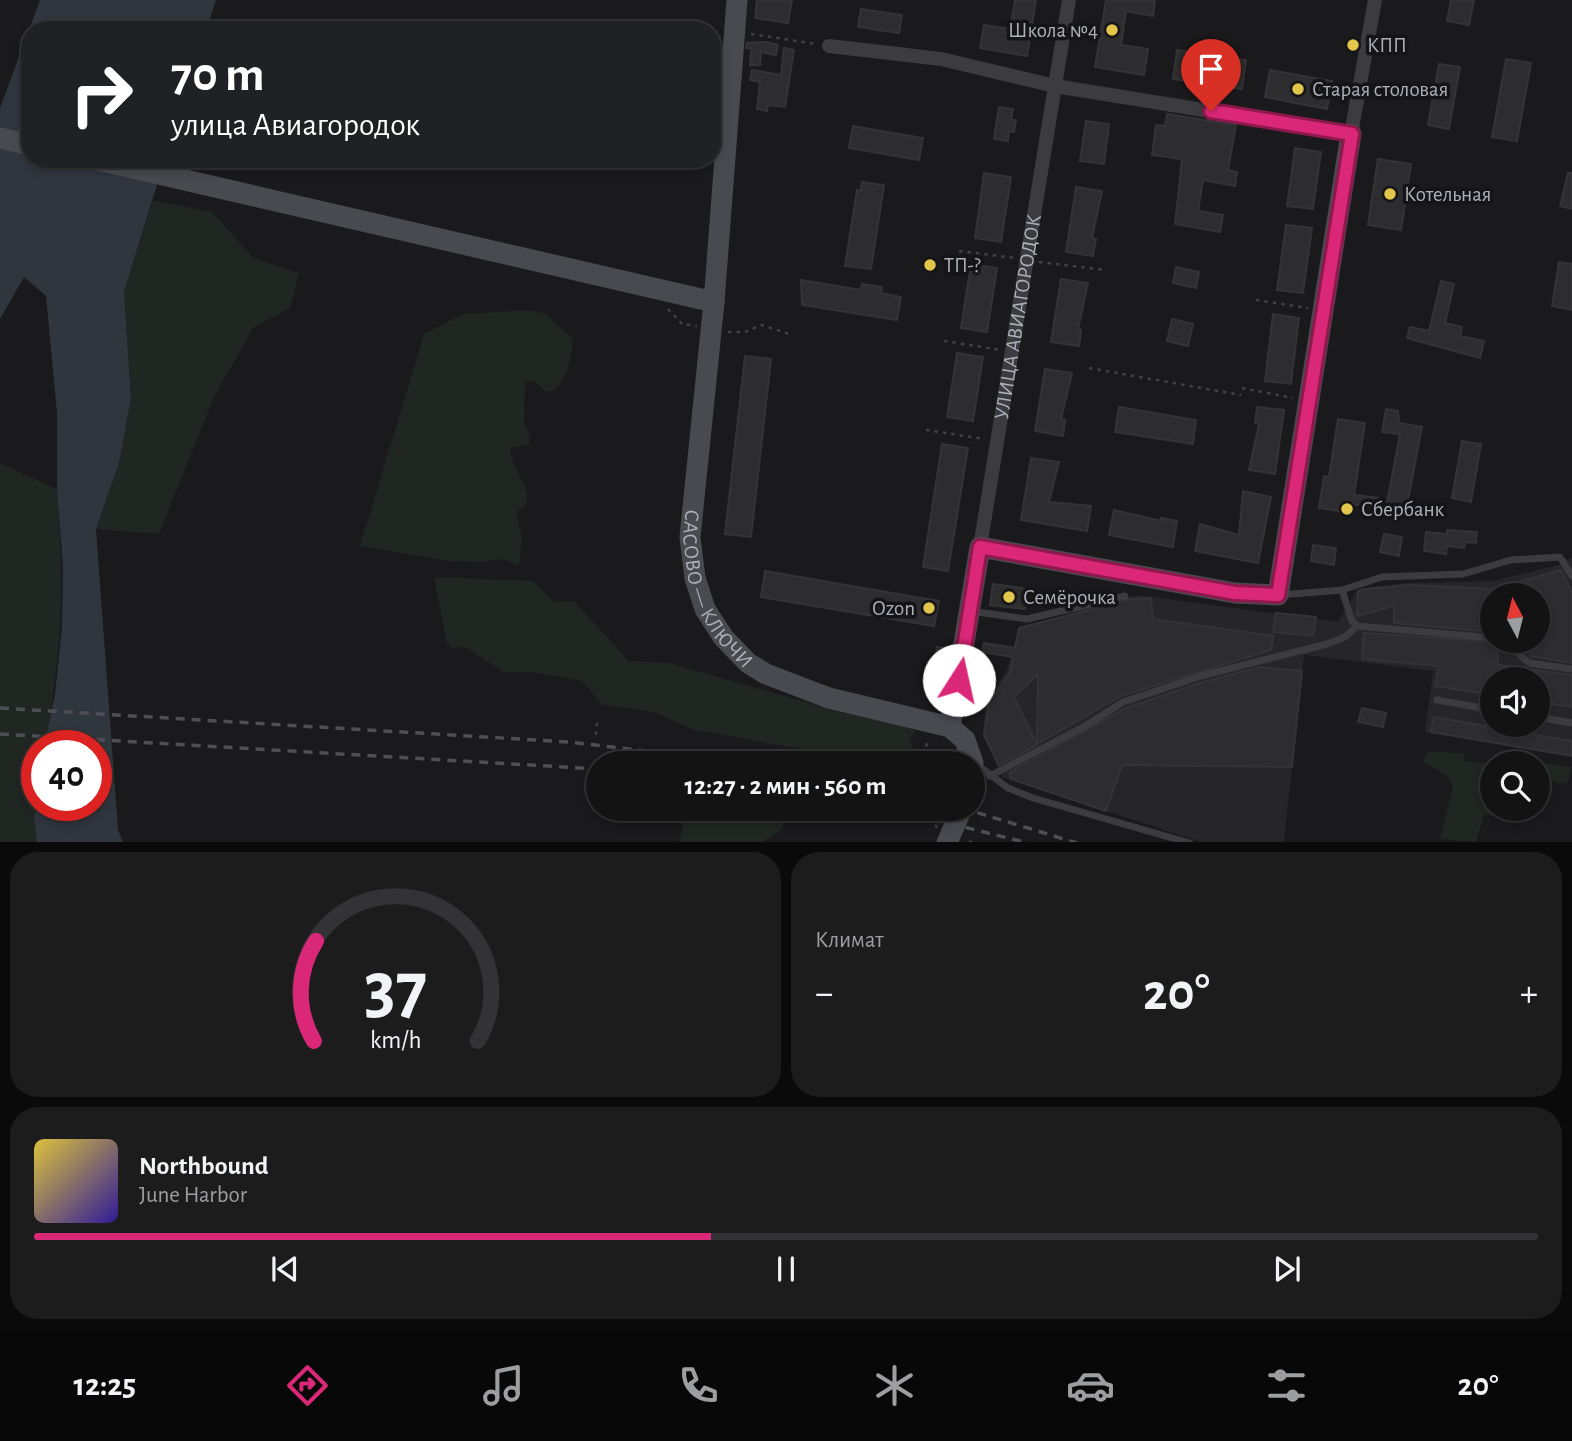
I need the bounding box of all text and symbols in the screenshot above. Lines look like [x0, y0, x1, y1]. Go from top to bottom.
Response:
place label: Школа №4 [1008, 20, 1098, 41]
marker: Школа №4 [1104, 22, 1120, 38]
place label: КПП [1367, 35, 1407, 56]
marker: КПП [1345, 37, 1361, 53]
pin [1181, 39, 1241, 111]
icon: right [56, 49, 147, 140]
icon: arrive [1192, 50, 1230, 88]
text: 70 m [171, 51, 265, 100]
place label: Старая столовая [1312, 79, 1448, 100]
marker: Старая столовая [1290, 81, 1306, 97]
text: улица Авиагородок [171, 109, 420, 141]
place label: Котельная [1404, 184, 1491, 205]
marker: Котельная [1382, 186, 1398, 202]
street label: УЛИЦА АВИАГОРОДОК [991, 213, 1045, 421]
place label: ТП-? [944, 255, 982, 276]
marker: ТП-? [922, 257, 938, 273]
place label: Сбербанк [1361, 499, 1444, 520]
marker: Сбербанк [1339, 501, 1355, 517]
street label: САСОВО — КЛЮЧИ [679, 509, 757, 672]
north arrow [1480, 583, 1550, 653]
map controls [1480, 583, 1550, 821]
place label: Семёрочка [1023, 587, 1116, 608]
marker: Семёрочка [1001, 589, 1017, 605]
place label: Ozon [872, 598, 915, 619]
marker: Ozon [921, 600, 937, 616]
position arrow [922, 643, 996, 717]
button: sound [1480, 667, 1550, 737]
speed limit sign: 40 [21, 730, 112, 821]
button: search [1480, 751, 1550, 821]
text: 12:27 · 2 мин · 560 m [685, 773, 886, 799]
text: Климат [815, 929, 884, 952]
text: 37 [364, 953, 427, 1026]
text: 20° [1143, 967, 1210, 1019]
text: − [815, 975, 833, 1013]
text: + [1520, 975, 1538, 1013]
text: km/h [370, 1027, 421, 1052]
text: Northbound [139, 1153, 268, 1179]
text: June Harbor [139, 1184, 247, 1207]
icon: previous [266, 1250, 304, 1288]
icon: pause [767, 1250, 805, 1288]
icon: next [1268, 1250, 1306, 1288]
icon: directions [283, 1361, 332, 1410]
icon: music [479, 1361, 528, 1410]
icon: phone [674, 1361, 723, 1410]
icon: climate [870, 1361, 919, 1410]
icon: car [1066, 1361, 1115, 1410]
icon: filters [1262, 1361, 1311, 1410]
text: 12:25 [73, 1369, 136, 1401]
text: 20° [1457, 1369, 1499, 1401]

